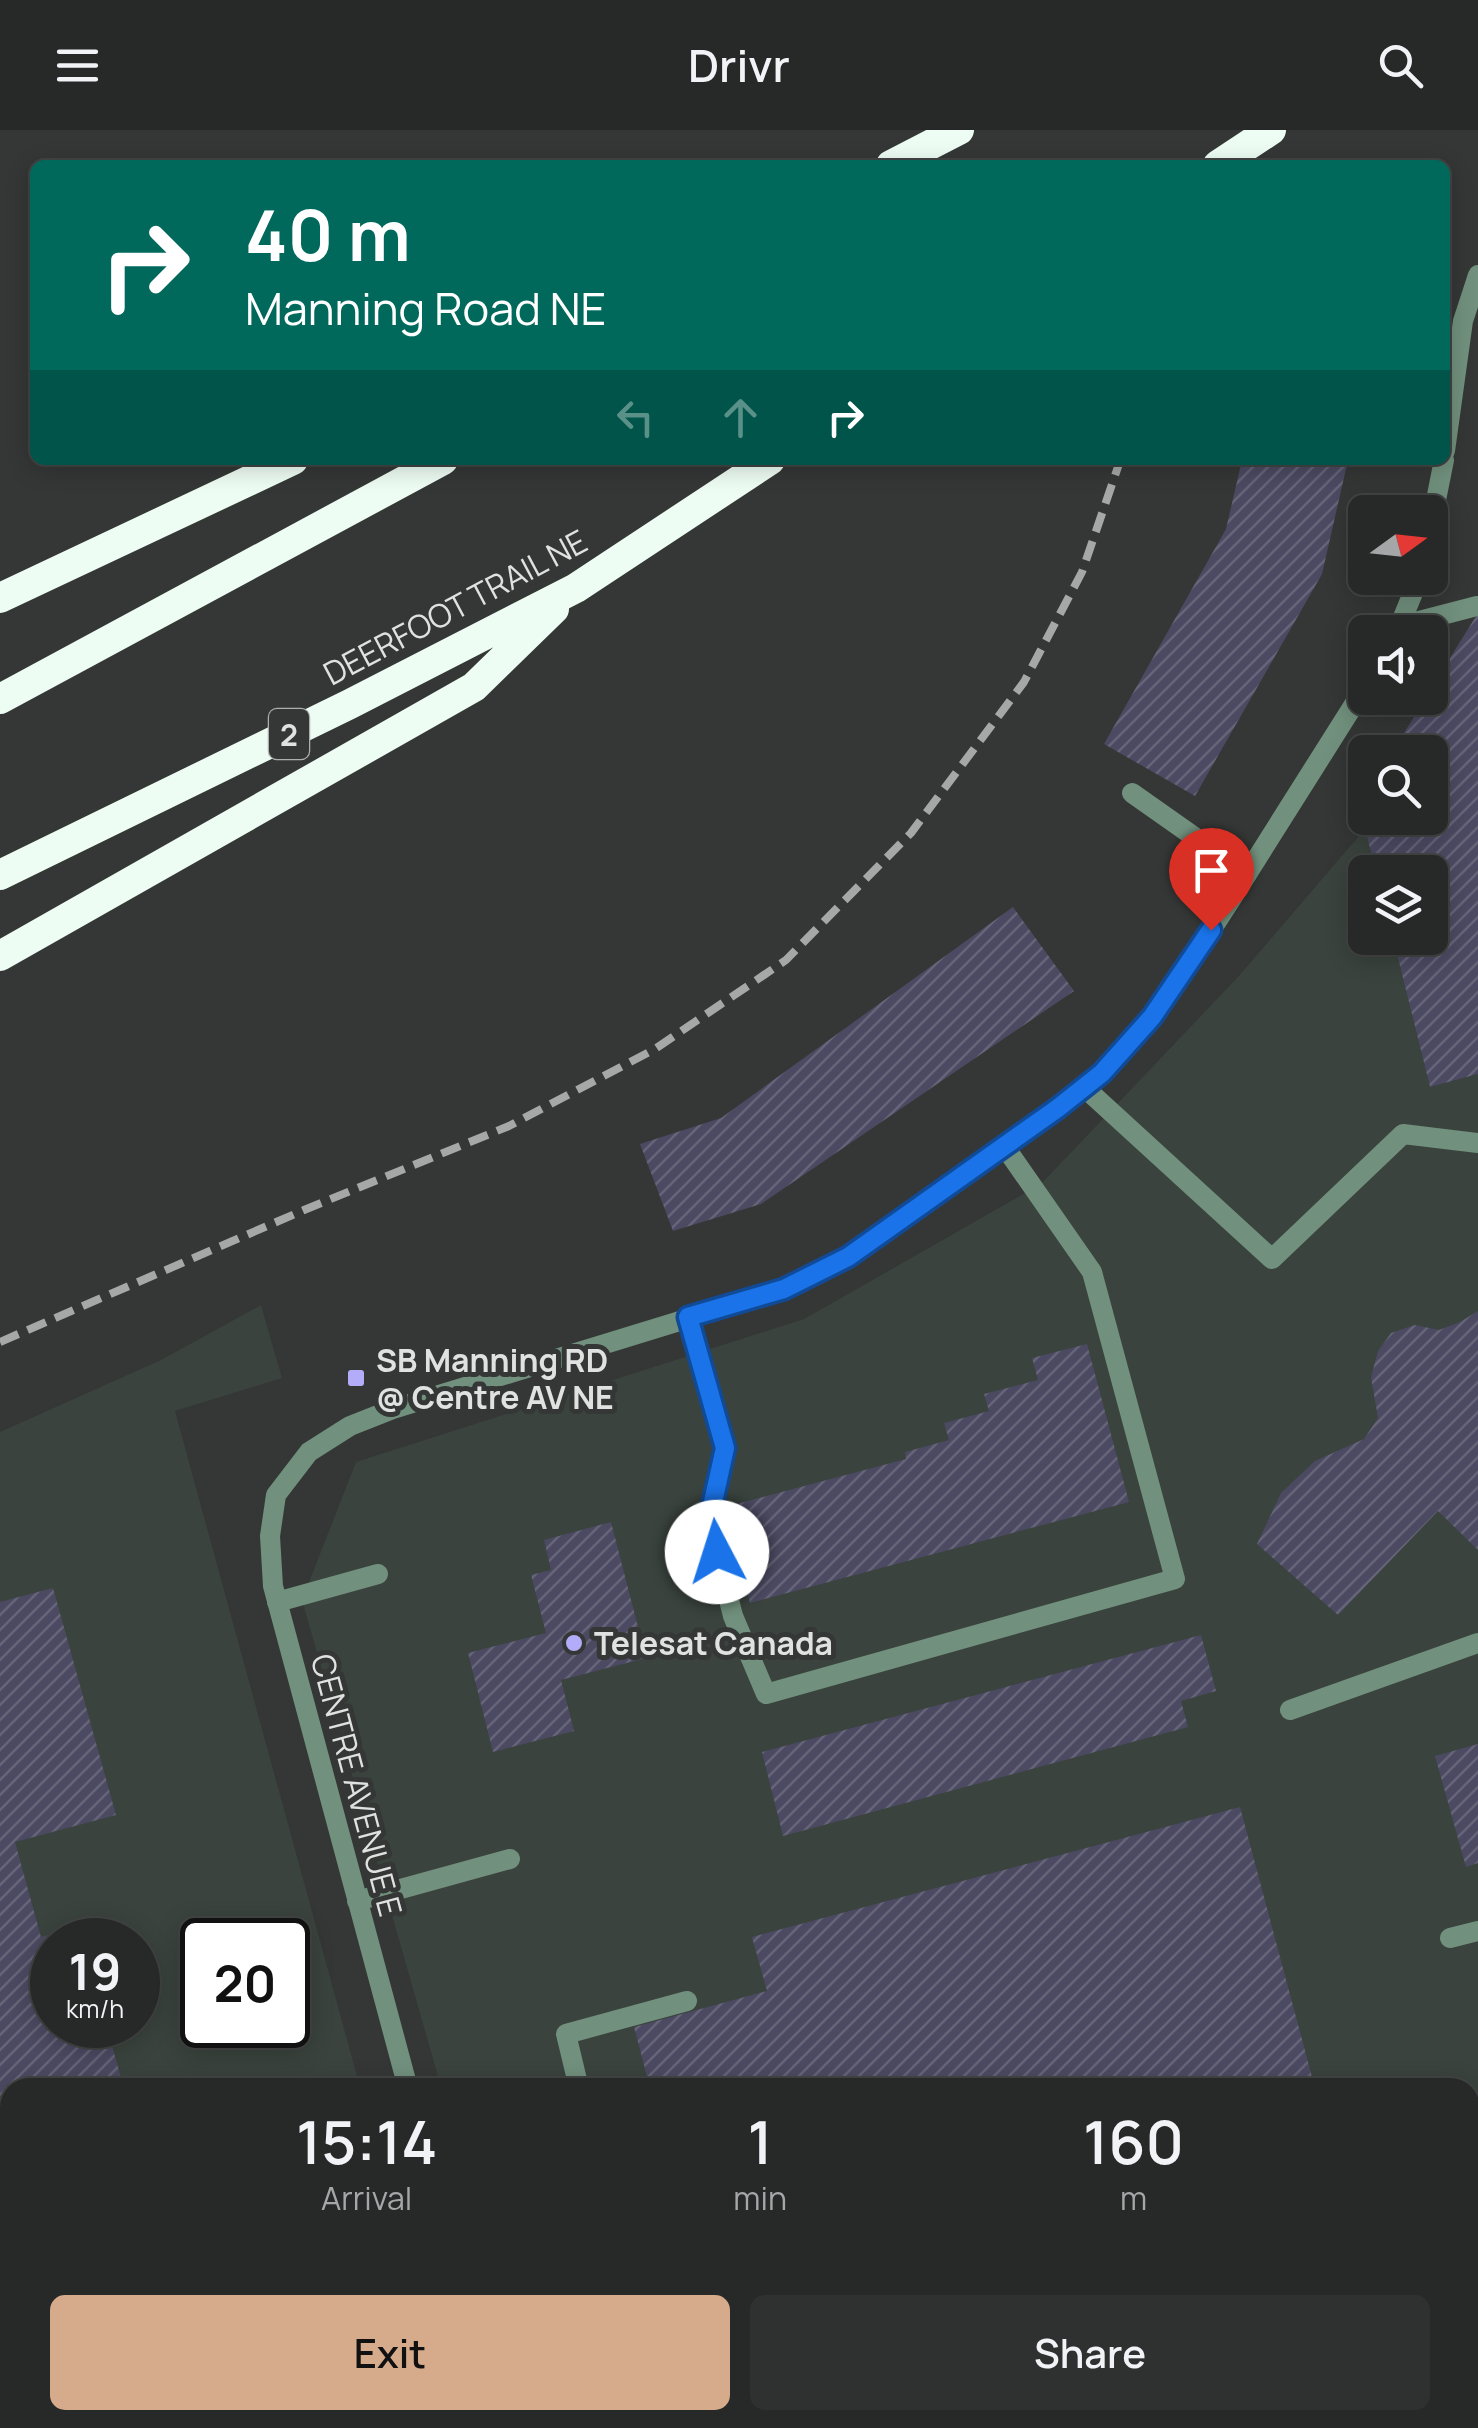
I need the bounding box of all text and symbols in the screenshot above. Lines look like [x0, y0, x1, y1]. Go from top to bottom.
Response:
text: Drivr [688, 34, 790, 96]
icon: menu [50, 38, 105, 93]
icon: search [1373, 38, 1428, 93]
text: 40 m [245, 186, 411, 282]
icon: right [80, 200, 210, 330]
text: Manning Road NE [245, 277, 606, 339]
icon: left [608, 390, 663, 445]
icon: ahead [713, 390, 768, 445]
icon: right [818, 390, 873, 445]
north arrow [1348, 495, 1448, 595]
map controls [1348, 495, 1448, 955]
street label: DEERFOOT TRAIL NE [315, 519, 595, 695]
button: sound [1348, 615, 1448, 715]
road number: 2 [269, 709, 309, 759]
button: search [1348, 735, 1448, 835]
pin [1169, 828, 1254, 931]
icon: arrive [1184, 843, 1239, 898]
button: layers [1348, 855, 1448, 955]
place label: SB Manning RD @ Centre AV NE [376, 1338, 614, 1419]
marker: SB Manning RD @ Centre AV NE [345, 1367, 367, 1389]
position arrow [665, 1500, 769, 1604]
place label: Telesat Canada [594, 1621, 833, 1665]
marker: Telesat Canada [563, 1632, 585, 1654]
street label: CENTRE AVENUE E [301, 1649, 413, 1921]
speed limit sign: 20 [180, 1918, 310, 2048]
text: 19 [69, 1937, 121, 2005]
text: km/h [66, 1991, 124, 2026]
text: 15:14 [296, 2100, 437, 2182]
text: 1 [748, 2100, 773, 2182]
text: 160 [1083, 2100, 1184, 2182]
text: Arrival [321, 2176, 412, 2220]
text: min [733, 2176, 787, 2220]
text: m [1120, 2176, 1147, 2220]
button: Exit [50, 2295, 730, 2410]
button: Share [750, 2295, 1430, 2410]

